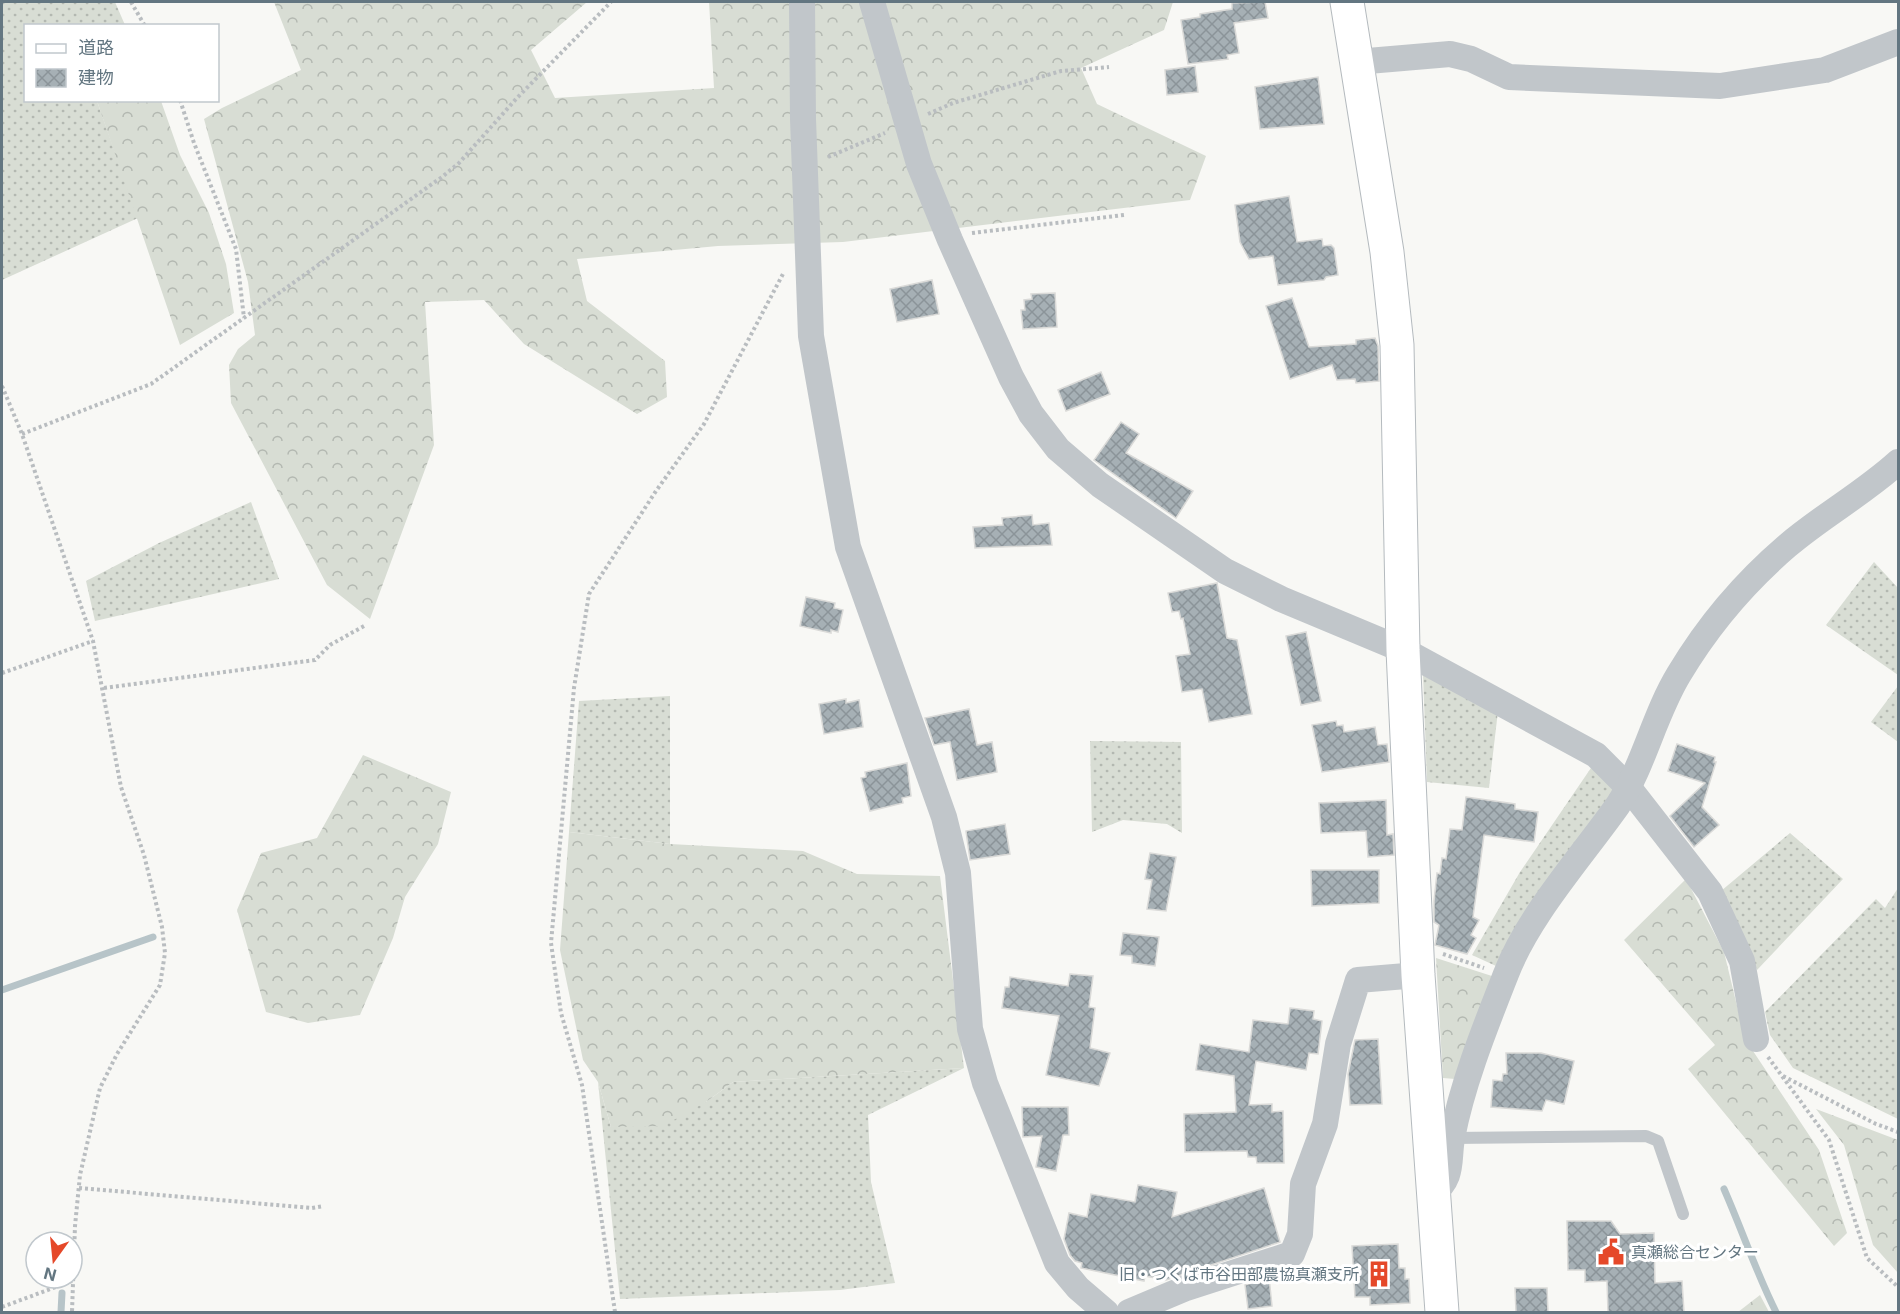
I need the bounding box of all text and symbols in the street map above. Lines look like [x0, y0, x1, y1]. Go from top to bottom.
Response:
legend [24, 24, 219, 102]
text: 道路 [78, 37, 114, 58]
text: 建物 [78, 67, 114, 88]
north arrow [24, 1230, 84, 1290]
public building icon: 真瀬総合センター [1596, 1237, 1626, 1267]
place label: 真瀬総合センター [1631, 1242, 1759, 1262]
building icon: 旧・つくば市谷田部農協真瀬支所 [1364, 1259, 1394, 1289]
text: N [42, 1263, 59, 1286]
place label: 旧・つくば市谷田部農協真瀬支所 [1119, 1264, 1359, 1284]

